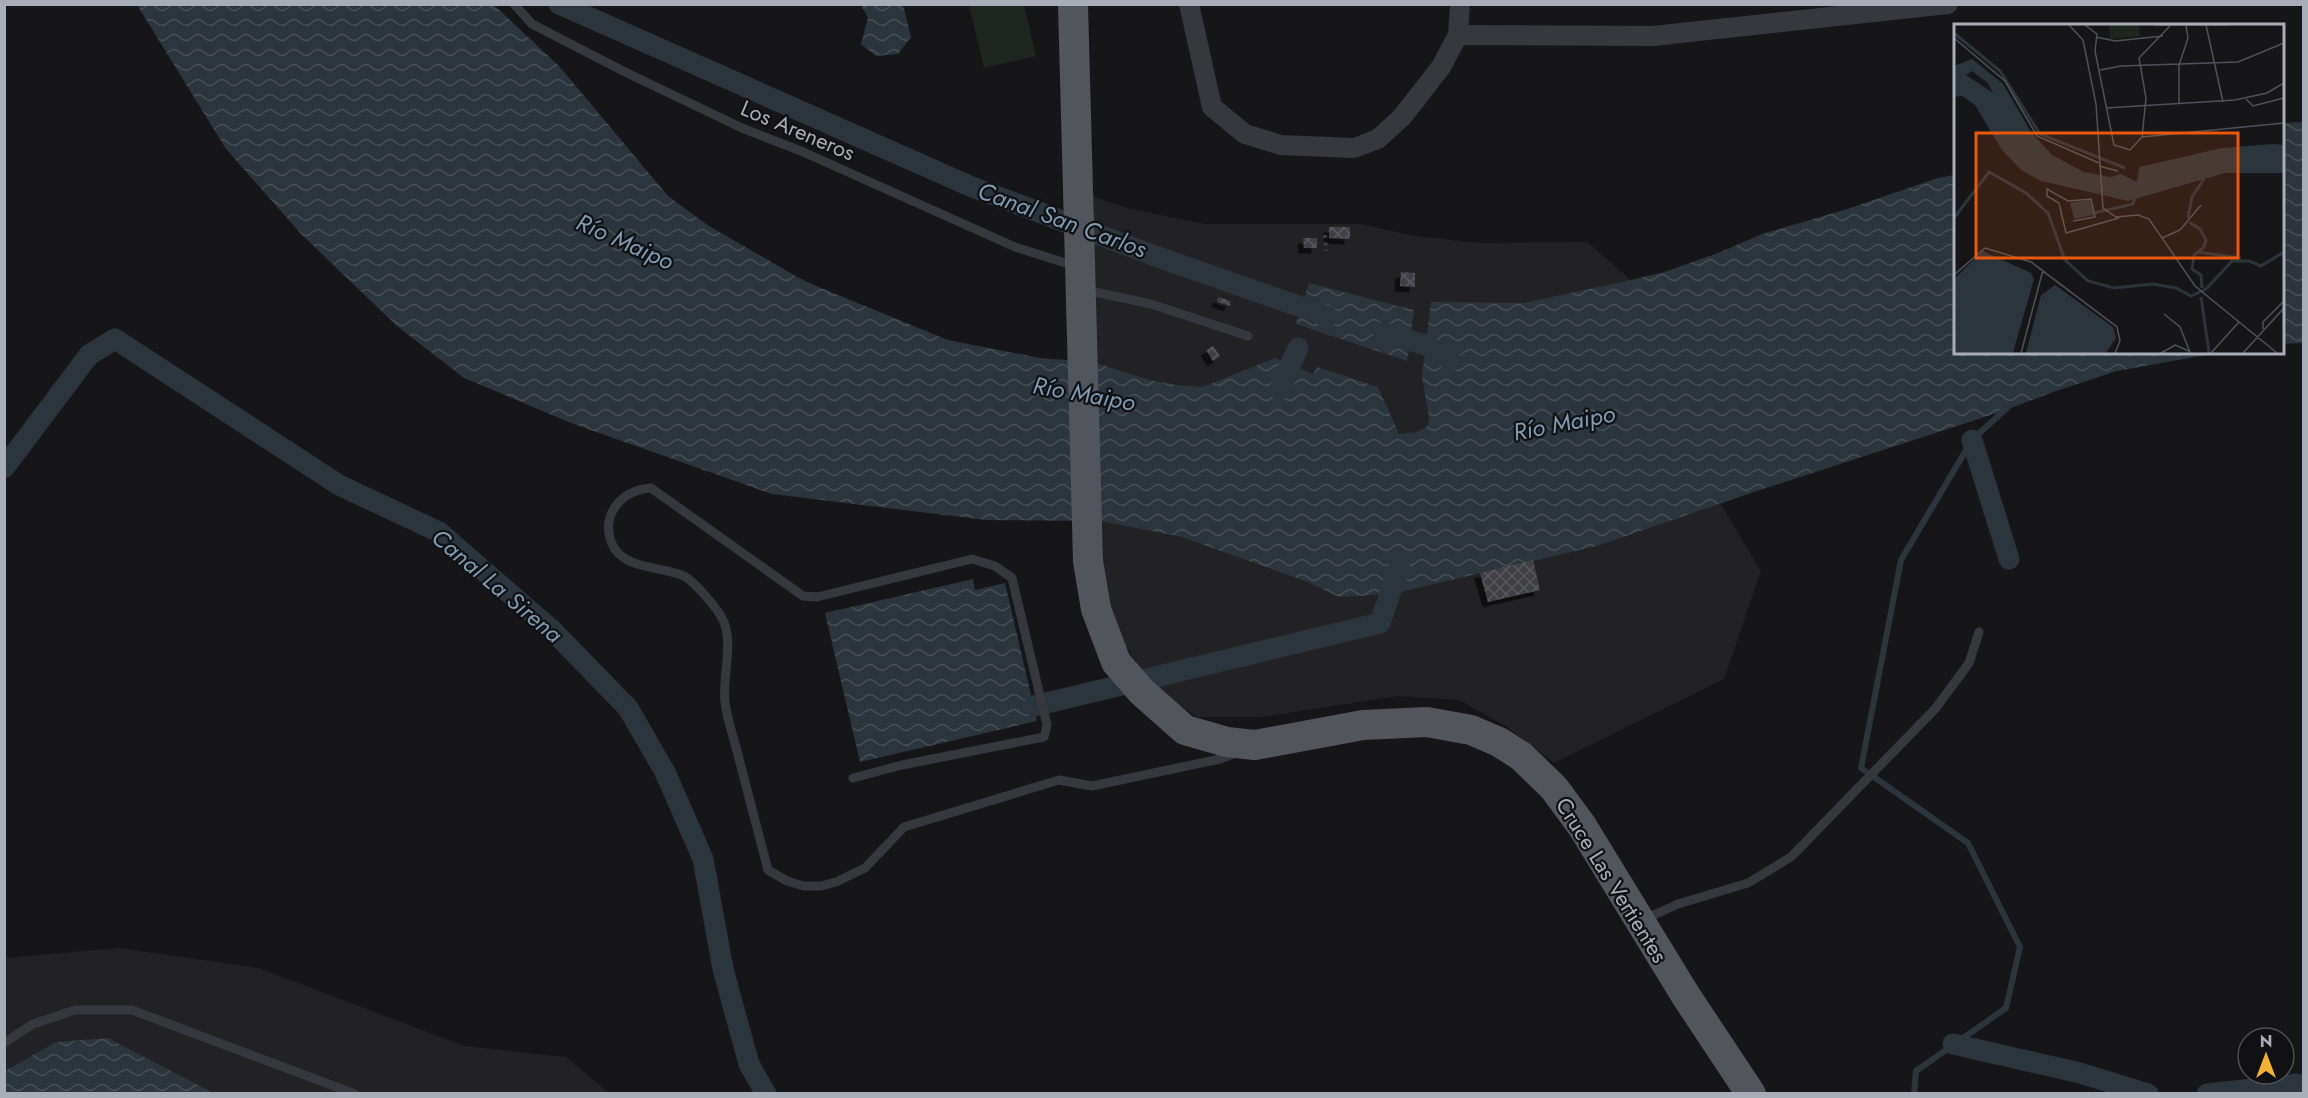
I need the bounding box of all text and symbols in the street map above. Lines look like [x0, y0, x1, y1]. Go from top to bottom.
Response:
inset map [1954, 24, 2284, 354]
street label: Los Areneros [736, 92, 860, 169]
water label: Canal San Carlos [973, 173, 1152, 267]
water label: Río Maipo [571, 205, 680, 279]
water label: Río Maipo [1030, 367, 1138, 420]
water label: Río Maipo [1510, 395, 1618, 450]
water label: Canal La Sirena [424, 520, 571, 651]
street label: Cruce Las Vertientes [1548, 791, 1676, 969]
north arrow [2236, 1026, 2296, 1086]
text: N [2260, 1030, 2272, 1053]

